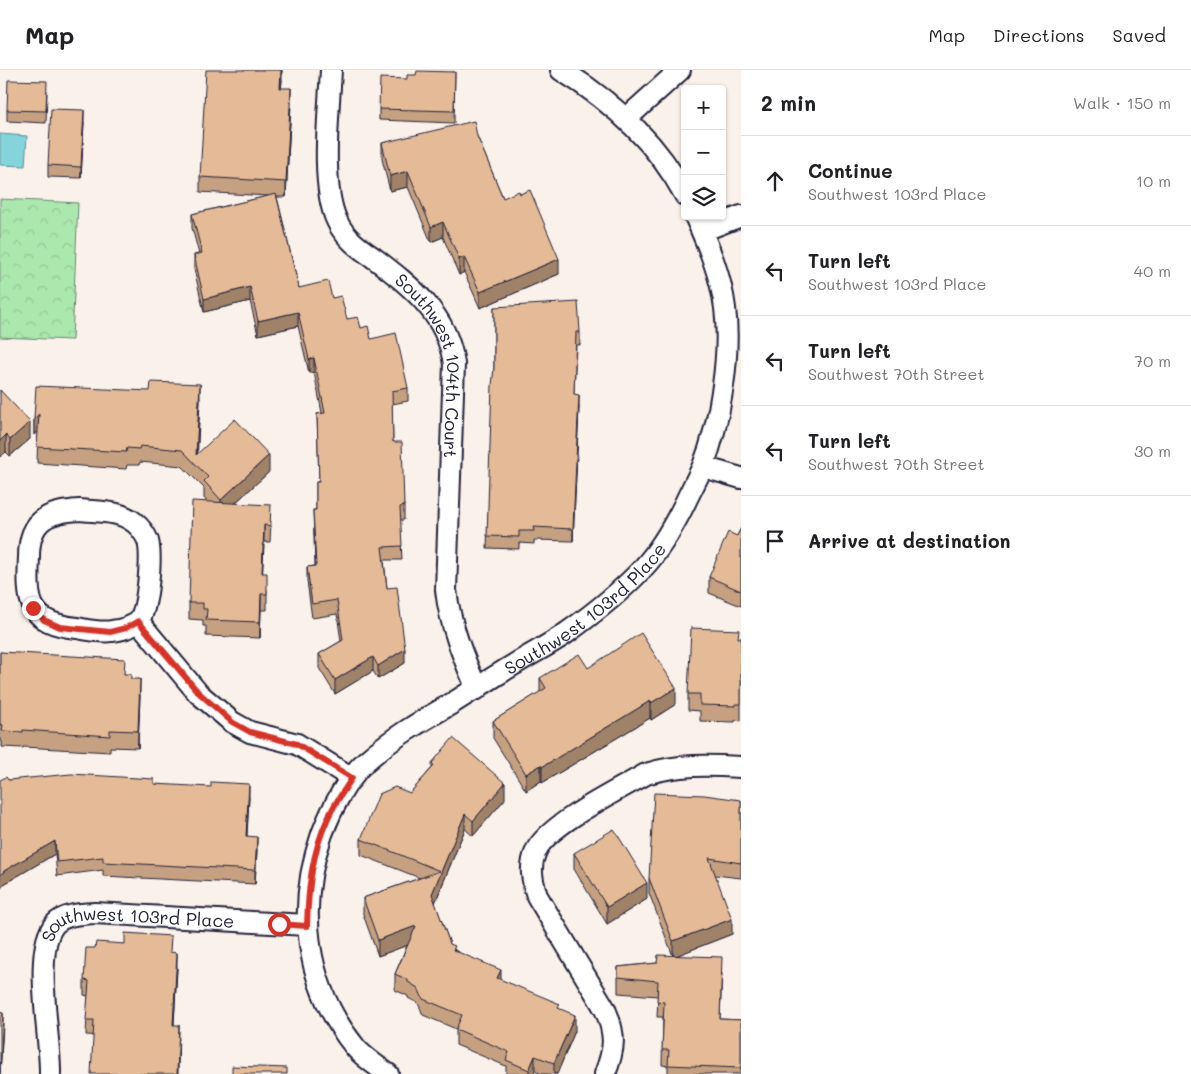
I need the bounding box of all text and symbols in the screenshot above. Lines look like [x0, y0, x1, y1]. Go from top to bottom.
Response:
text: Map [25, 19, 74, 50]
text: Map [928, 23, 965, 47]
text: Directions [993, 23, 1085, 47]
text: Saved [1113, 23, 1166, 47]
map controls [681, 85, 726, 220]
button: + [681, 85, 726, 130]
text: 2 min [761, 89, 816, 116]
text: Walk · 150 m [1073, 92, 1171, 113]
button: − [681, 130, 726, 175]
text: Continue [808, 158, 893, 183]
icon: ahead [761, 167, 789, 195]
text: 10 m [1136, 170, 1171, 191]
button: layers [681, 175, 726, 220]
text: Southwest 103rd Place [808, 183, 986, 204]
text: Turn left [808, 248, 891, 273]
icon: left [761, 257, 789, 285]
text: 40 m [1134, 260, 1171, 281]
street label: Southwest 104th Court [390, 268, 466, 458]
text: Southwest 103rd Place [808, 273, 986, 294]
text: Turn left [808, 338, 891, 363]
icon: left [761, 347, 789, 375]
text: 70 m [1134, 350, 1171, 371]
text: Southwest 70th Street [808, 363, 984, 384]
text: Turn left [808, 428, 891, 453]
icon: left [761, 437, 789, 465]
text: 30 m [1134, 440, 1171, 461]
text: Southwest 70th Street [808, 453, 984, 474]
icon: arrive [761, 527, 789, 555]
text: Arrive at destination [808, 528, 1011, 553]
street label: Southwest 103rd Place [500, 538, 671, 680]
route end [22, 597, 45, 620]
street label: Southwest 103rd Place [35, 901, 235, 945]
route start [268, 913, 291, 936]

